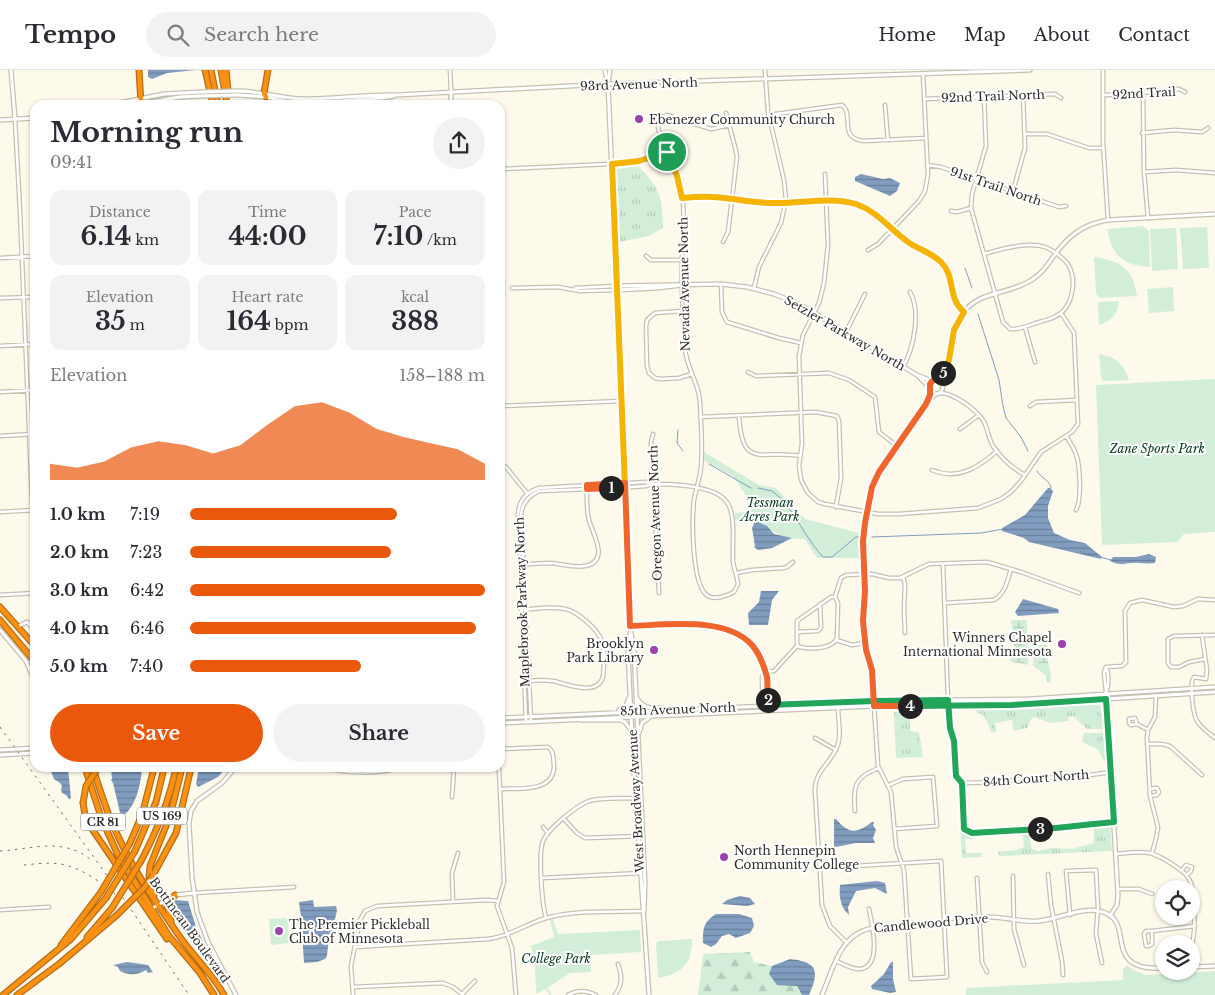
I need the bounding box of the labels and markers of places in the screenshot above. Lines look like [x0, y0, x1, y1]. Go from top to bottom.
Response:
place label: Ebenezer Community Church [649, 112, 835, 127]
marker: Ebenezer Community Church [633, 113, 645, 125]
pin [646, 131, 688, 173]
pin: 5 [930, 360, 956, 386]
pin: 1 [598, 476, 624, 500]
place label: Winners Chapel International Minnesota [903, 630, 1052, 659]
place label: Brooklyn Park Library [566, 636, 644, 665]
marker: Winners Chapel International Minnesota [1056, 638, 1068, 650]
marker: Brooklyn Park Library [648, 644, 660, 656]
pin: 2 [756, 688, 780, 712]
pin: 4 [898, 694, 922, 718]
pin: 3 [1028, 816, 1052, 842]
place label: North Hennepin Community College [734, 843, 859, 872]
marker: North Hennepin Community College [718, 851, 730, 863]
place label: The Premier Pickleball Club of Minnesota [289, 917, 430, 946]
marker: The Premier Pickleball Club of Minnesota [273, 925, 285, 937]

